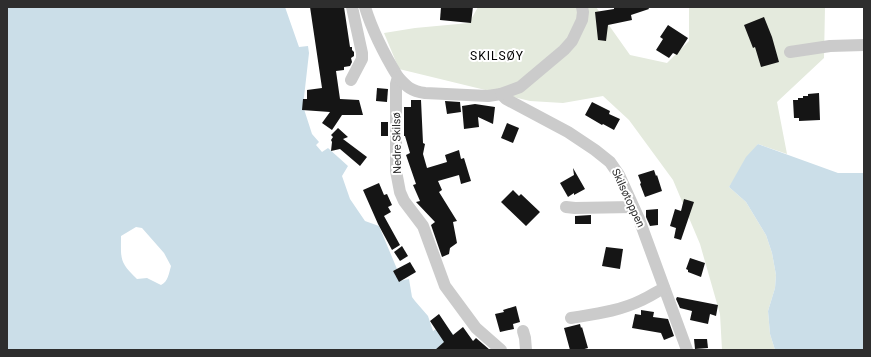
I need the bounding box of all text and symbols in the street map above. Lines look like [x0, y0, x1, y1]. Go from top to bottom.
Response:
district label: SKILSØY [470, 49, 524, 63]
street label: Nedre Skilsø [390, 112, 404, 174]
street label: Skilsøtoppen [609, 167, 647, 229]

